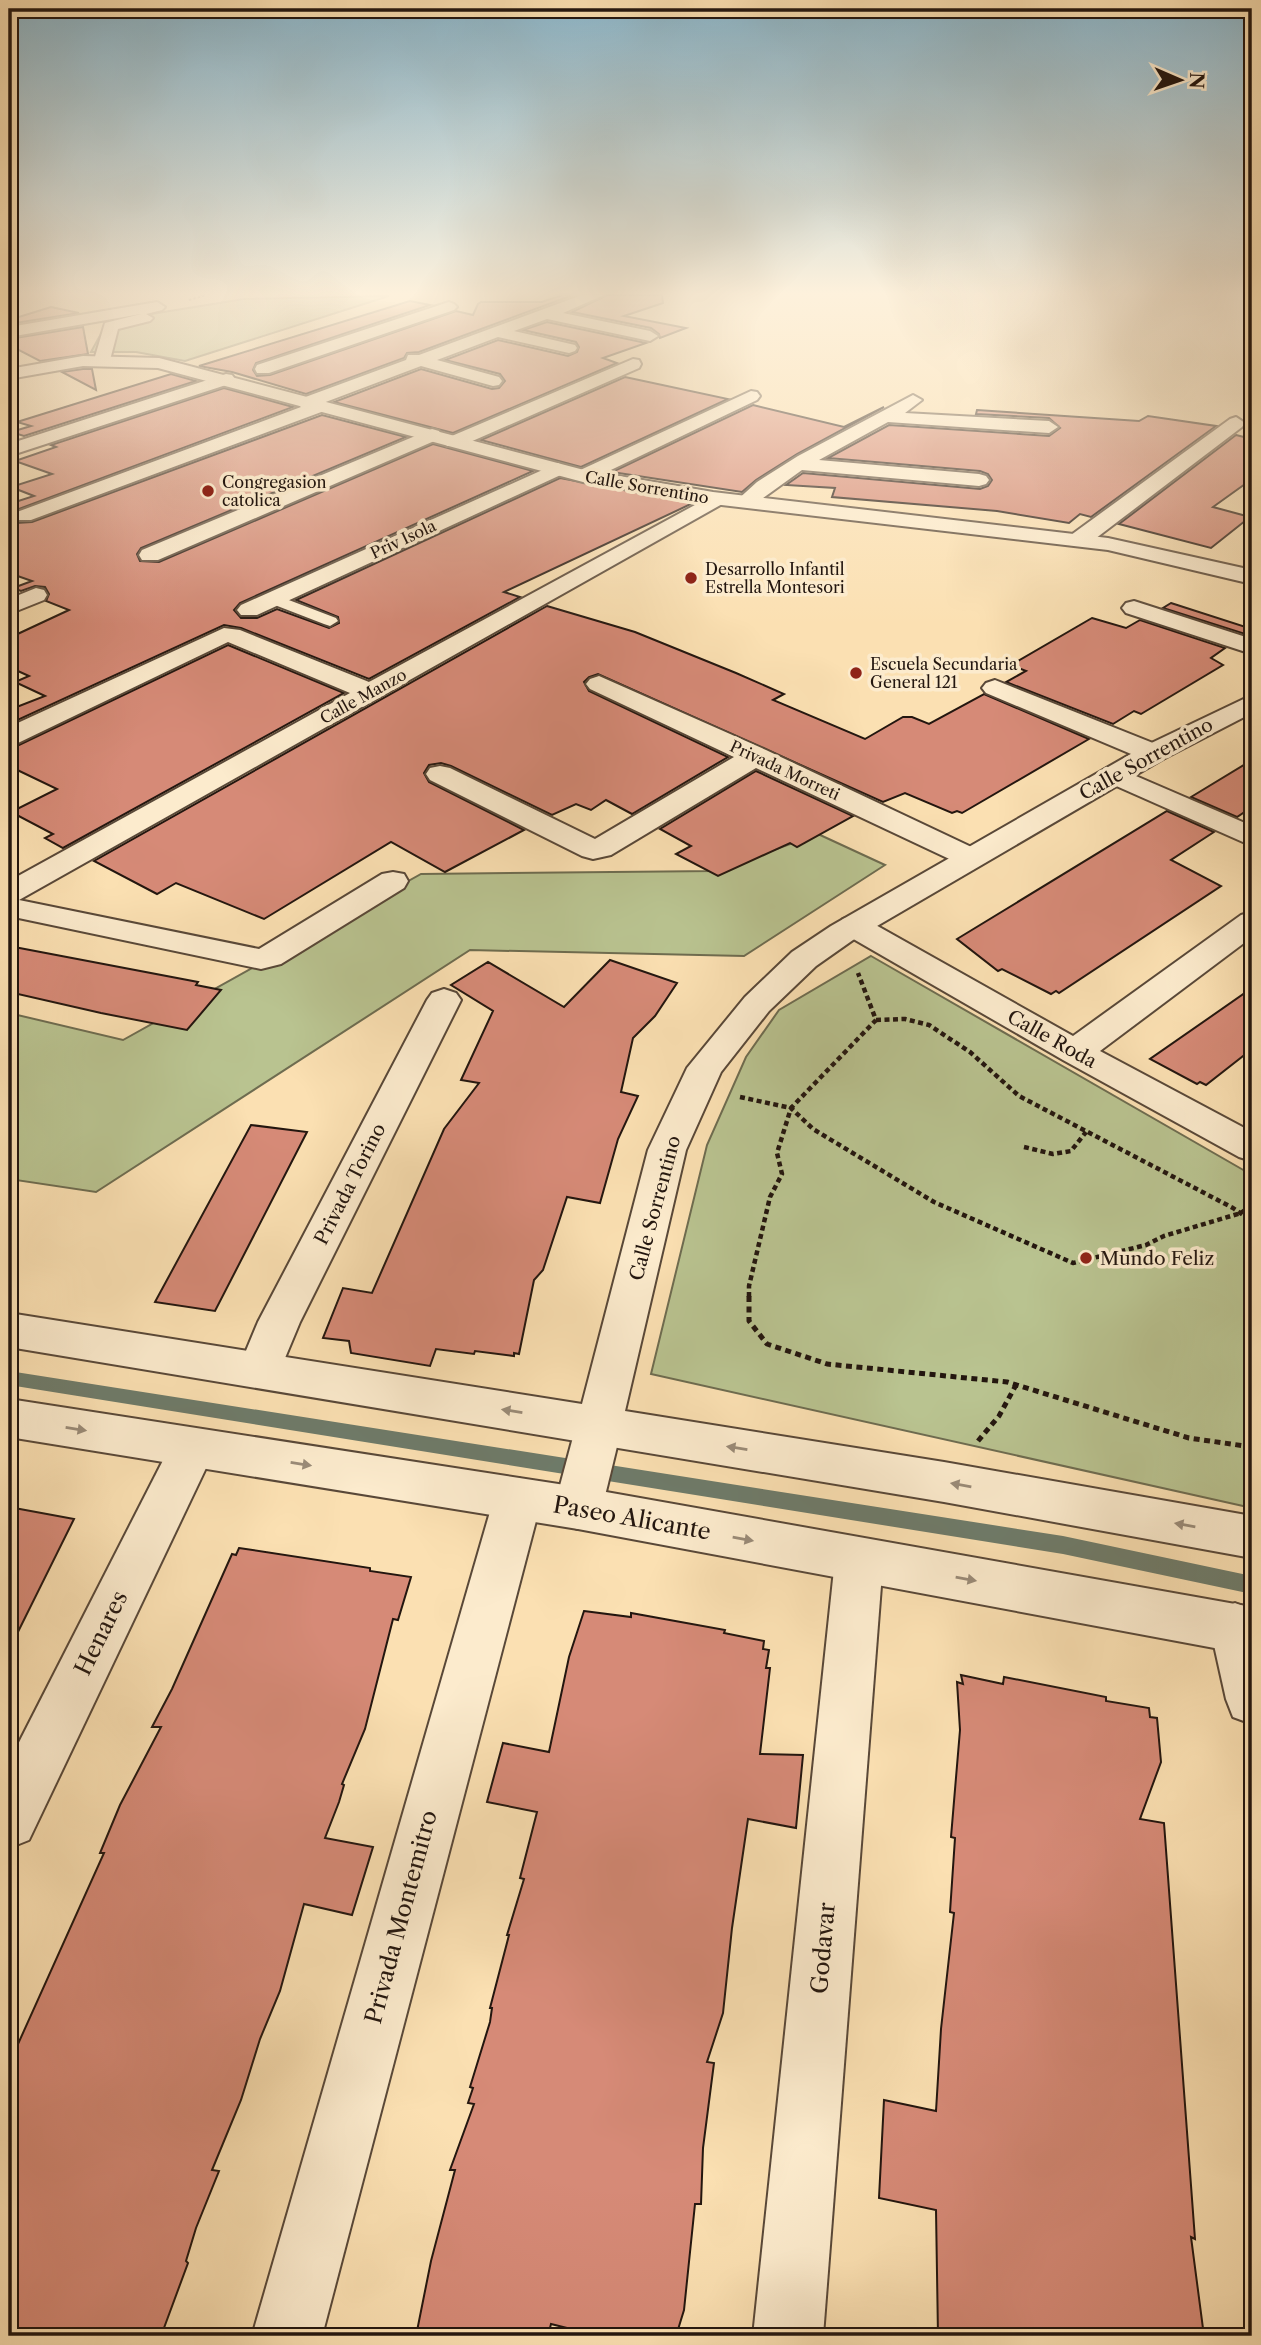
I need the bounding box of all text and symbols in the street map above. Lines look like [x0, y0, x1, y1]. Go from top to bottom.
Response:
north arrow [1146, 46, 1216, 116]
text: N [1185, 72, 1208, 89]
street label: Calle Sorrentino [583, 466, 711, 508]
place label: Congregasion catolica [222, 472, 327, 510]
marker: Congregasion catolica [200, 483, 216, 499]
street label: Priv Isola [367, 515, 440, 563]
place label: Desarrollo Infantil Estrella Montesori [705, 559, 845, 597]
marker: Desarrollo Infantil Estrella Montesori [683, 570, 699, 586]
place label: Escuela Secundaria General 121 [870, 654, 1018, 692]
street label: Calle Manzo [316, 664, 410, 728]
marker: Escuela Secundaria General 121 [848, 665, 864, 681]
street label: Calle Sorrentino [1075, 713, 1217, 805]
street label: Privada Morreti [727, 736, 843, 804]
street label: Calle Roda [1003, 1005, 1101, 1073]
street label: Privada Torino [310, 1119, 390, 1249]
street label: Calle Sorrentino [625, 1133, 685, 1283]
place label: Mundo Feliz [1100, 1247, 1214, 1270]
marker: Mundo Feliz [1078, 1250, 1094, 1266]
one-way arrow [501, 1405, 523, 1416]
one-way arrow [65, 1424, 87, 1435]
one-way arrow [725, 1442, 747, 1453]
one-way arrow [290, 1459, 312, 1470]
one-way arrow [950, 1480, 972, 1491]
street label: Paseo Alicante [551, 1490, 713, 1546]
one-way arrow [1174, 1519, 1196, 1530]
one-way arrow [732, 1533, 754, 1544]
one-way arrow [956, 1574, 978, 1585]
street label: Henares [68, 1586, 134, 1680]
street label: Privada Montemitro [359, 1807, 443, 2027]
street label: Godavar [805, 1901, 841, 1995]

